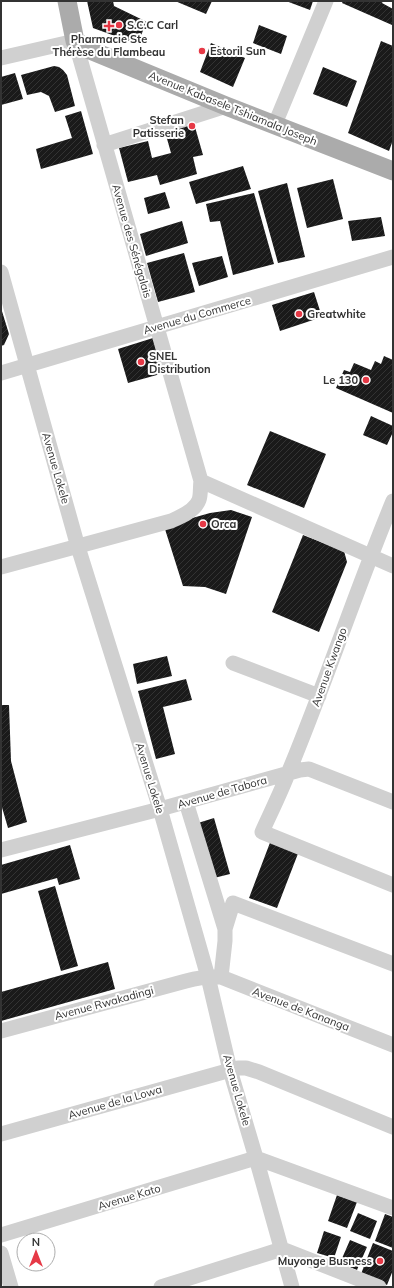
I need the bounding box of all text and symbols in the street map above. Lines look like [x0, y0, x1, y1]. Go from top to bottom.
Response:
place label: S.C.C Carl [127, 18, 178, 32]
marker: S.C.C Carl [114, 20, 124, 30]
marker: Pharmacie Ste Thérèse du Flambeau [104, 21, 114, 31]
place label: Pharmacie Ste Thérèse du Flambeau [53, 32, 165, 59]
place label: Estoril Sun [210, 44, 266, 58]
marker: Estoril Sun [197, 46, 207, 56]
street label: Avenue Kabasele Tshiamala Joseph [147, 68, 319, 148]
place label: Stefan Patisserie [133, 113, 184, 140]
marker: Stefan Patisserie [187, 121, 197, 131]
street label: Avenue des Sénégalais [109, 182, 155, 300]
street label: Avenue du Commerce [142, 293, 252, 337]
place label: Greatwhite [307, 307, 366, 321]
marker: Greatwhite [294, 309, 304, 319]
place label: SNEL Distribution [149, 349, 211, 376]
marker: SNEL Distribution [136, 357, 146, 367]
place label: Le 130 [323, 373, 358, 387]
marker: Le 130 [361, 375, 371, 385]
street label: Avenue Lokele [39, 431, 73, 505]
place label: Orca [211, 517, 236, 531]
marker: Orca [198, 519, 208, 529]
street label: Avenue Kwango [308, 625, 350, 709]
street label: Avenue Lokele [133, 741, 167, 815]
street label: Avenue de Tabora [176, 773, 268, 811]
street label: Avenue Rwakadingi [53, 983, 155, 1023]
street label: Avenue de Kananga [250, 984, 352, 1034]
street label: Avenue Lokele [220, 1053, 254, 1127]
street label: Avenue de la Lowa [66, 1082, 164, 1122]
street label: Avenue Kato [96, 1181, 162, 1213]
north arrow [16, 1232, 56, 1272]
text: N [32, 1235, 40, 1249]
place label: Muyonge Busness [278, 1254, 372, 1268]
marker: Muyonge Busness [375, 1256, 385, 1266]

